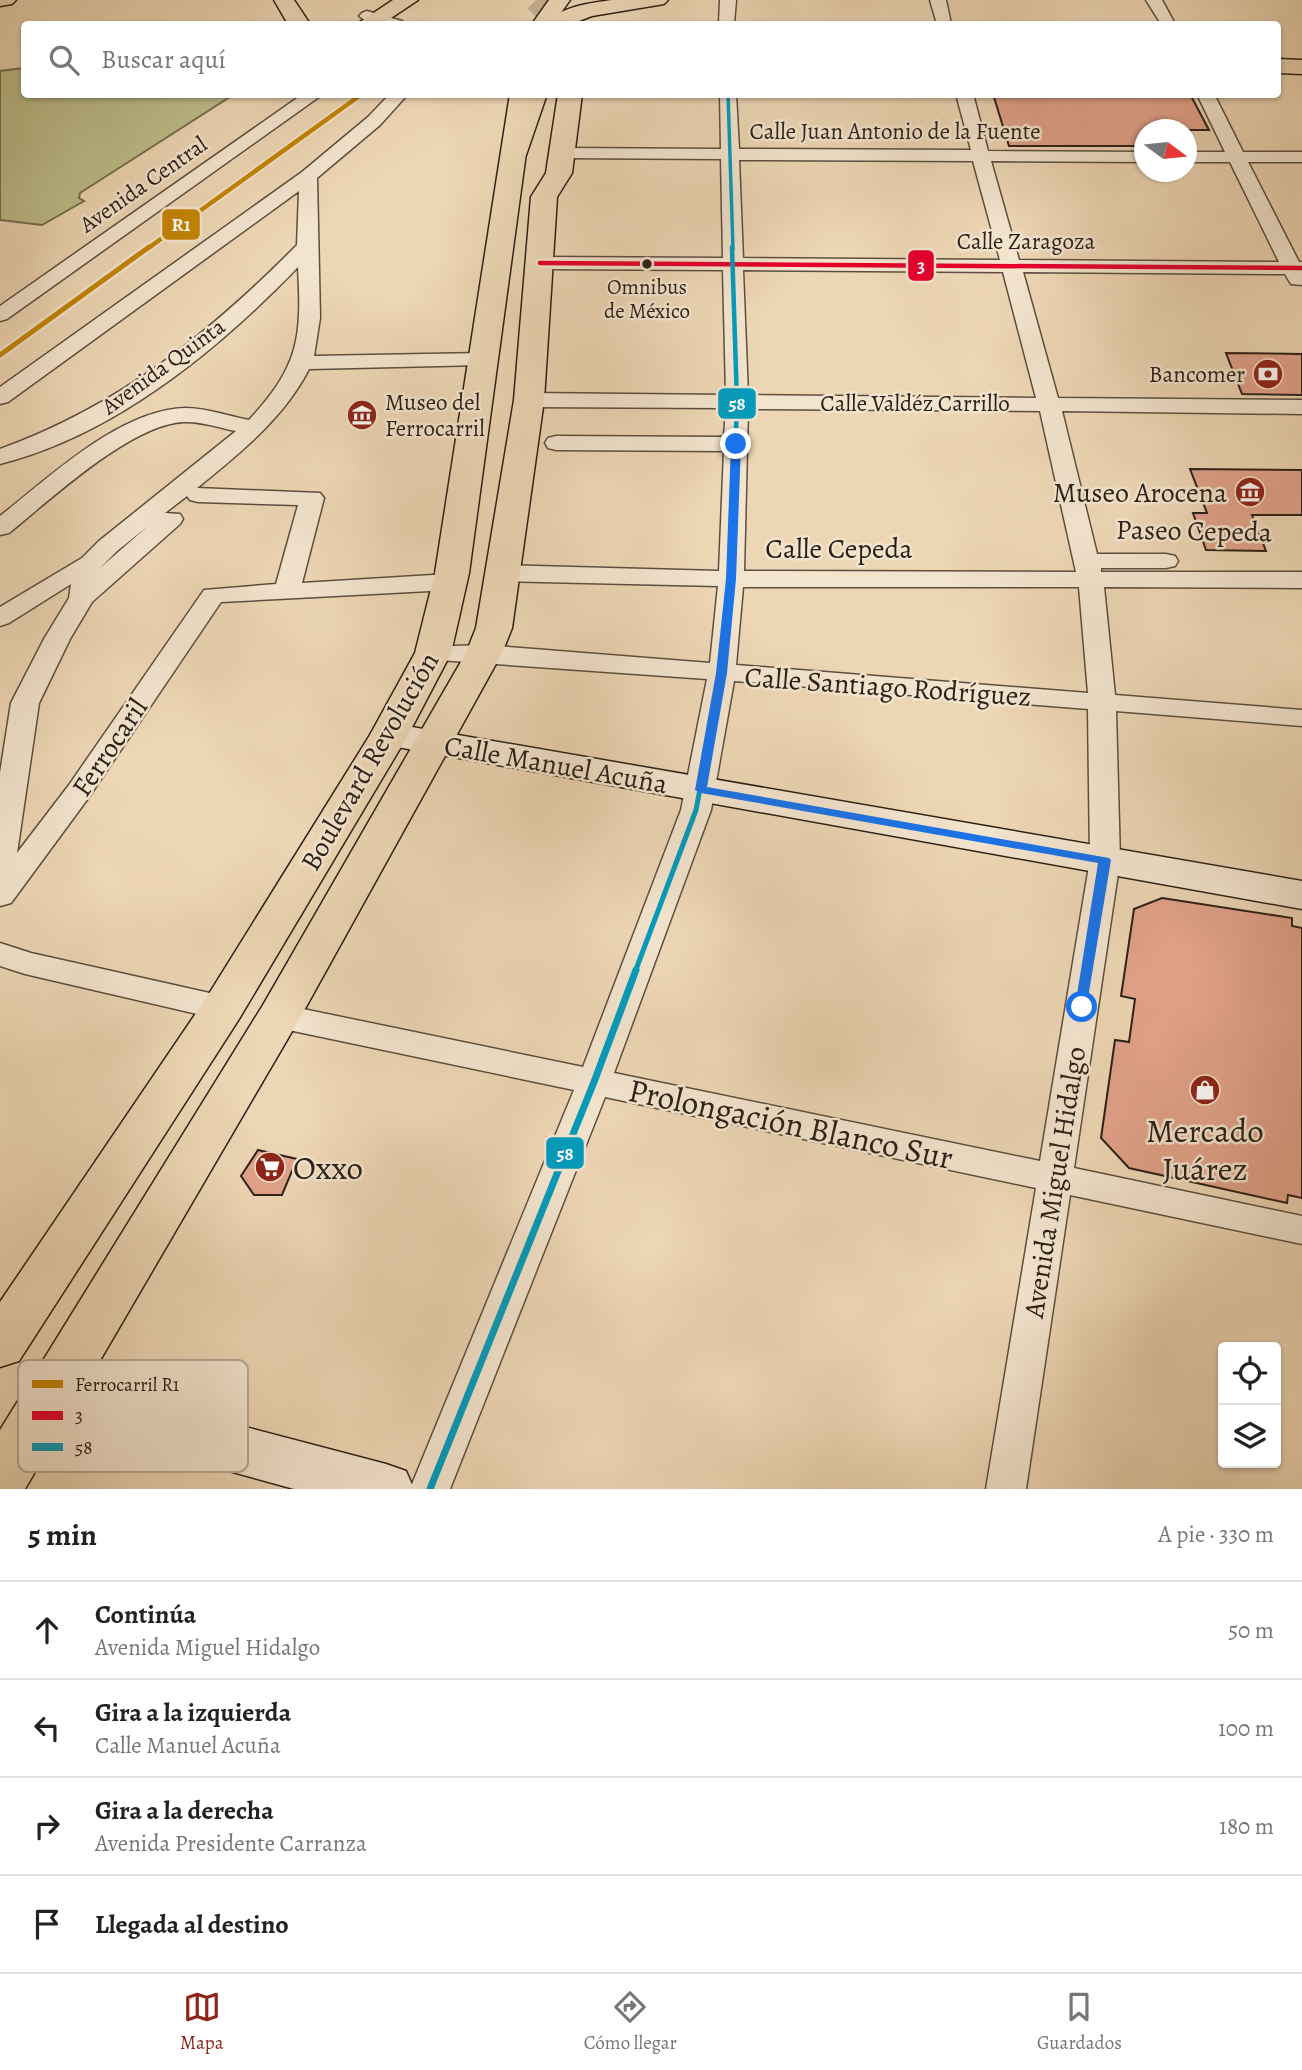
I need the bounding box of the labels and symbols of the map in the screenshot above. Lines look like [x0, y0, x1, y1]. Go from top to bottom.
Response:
street label: Calle Juan Antonio de la Fuente [749, 116, 1041, 147]
north arrow [1134, 119, 1197, 182]
street label: Avenida Central [72, 129, 214, 240]
line badge: R1 [161, 208, 201, 241]
text: R1 [172, 212, 191, 238]
street label: Calle Zaragoza [957, 226, 1096, 257]
line badge: 3 [907, 249, 935, 282]
text: 3 [917, 253, 925, 279]
marker: Omnibus de México [640, 257, 654, 271]
place label: Omnibus de México [604, 273, 690, 325]
street label: Avenida Quinta [94, 311, 232, 422]
bank icon: Bancomer [1251, 357, 1285, 391]
place label: Bancomer [1149, 359, 1245, 390]
place label: Museo del Ferrocarril [385, 387, 485, 444]
line badge: 58 [717, 387, 757, 420]
street label: Calle Valdéz Carrillo [820, 388, 1010, 419]
text: 58 [728, 391, 746, 417]
museum icon: Museo del Ferrocarril [345, 398, 379, 432]
route end [720, 428, 751, 459]
place label: Museo Arocena [1053, 474, 1227, 512]
museum icon: Museo Arocena [1233, 475, 1267, 509]
street label: Paseo Cepeda [1116, 511, 1272, 551]
street label: Calle Cepeda [765, 530, 913, 568]
street label: Boulevard Revolución [292, 645, 448, 878]
street label: Calle Santiago Rodríguez [743, 658, 1032, 716]
street label: Ferrocaril [63, 691, 157, 804]
street label: Calle Manuel Acuña [441, 727, 670, 803]
route start [1066, 991, 1097, 1022]
street label: Avenida Miguel Hidalgo [1015, 1044, 1095, 1322]
street label: Prolongación Blanco Sur [624, 1067, 957, 1180]
shop icon: Mercado Juárez [1188, 1073, 1222, 1107]
place label: Mercado Juárez [1146, 1108, 1264, 1191]
line badge: 58 [545, 1136, 585, 1170]
text: 58 [556, 1141, 574, 1167]
place label: Oxxo [293, 1145, 363, 1190]
supermarket icon: Oxxo [253, 1150, 287, 1184]
legend [18, 1360, 248, 1472]
text: Ferrocarril R1 [75, 1372, 180, 1398]
text: 3 [75, 1403, 83, 1429]
text: 58 [75, 1435, 92, 1461]

